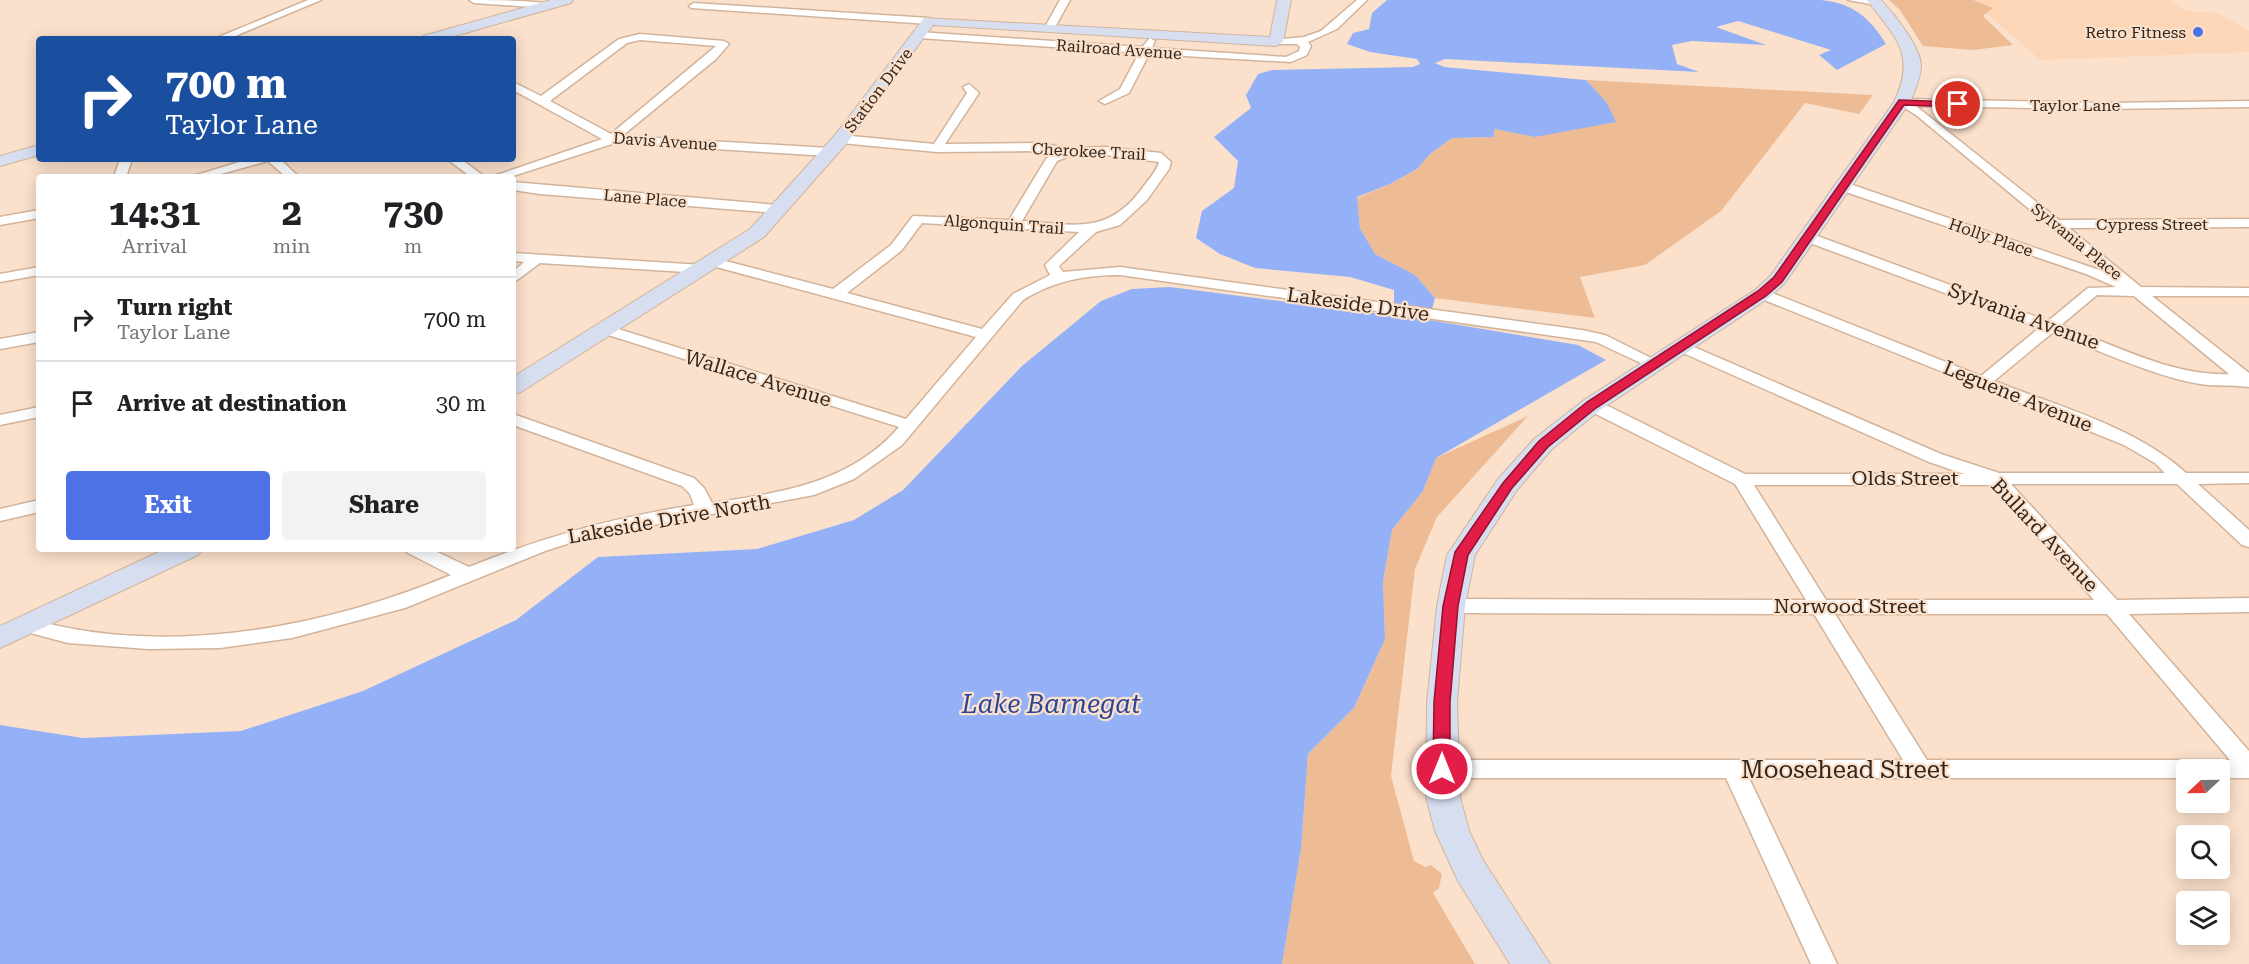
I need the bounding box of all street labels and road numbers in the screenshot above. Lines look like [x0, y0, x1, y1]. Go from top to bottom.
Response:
street label: Railroad Avenue [1055, 36, 1183, 63]
street label: Station Drive [840, 44, 917, 136]
street label: Taylor Lane [2030, 96, 2121, 115]
street label: Davis Avenue [612, 128, 718, 155]
street label: Cherokee Trail [1032, 139, 1146, 164]
street label: Lane Place [603, 185, 687, 212]
street label: Sylvania Place [2027, 199, 2126, 284]
street label: Algonquin Trail [943, 211, 1065, 238]
street label: Holly Place [1946, 214, 2036, 261]
street label: Cypress Street [2096, 215, 2208, 234]
street label: Sylvania Avenue [1945, 278, 2103, 354]
street label: Lakeside Drive [1285, 282, 1431, 326]
street label: Wallace Avenue [682, 344, 834, 412]
street label: Leguene Avenue [1940, 355, 2096, 437]
street label: Olds Street [1852, 466, 1959, 490]
street label: Bullard Avenue [1986, 473, 2104, 597]
street label: Lakeside Drive North [566, 489, 772, 549]
street label: Norwood Street [1774, 594, 1927, 618]
street label: Moosehead Street [1741, 756, 1949, 784]

